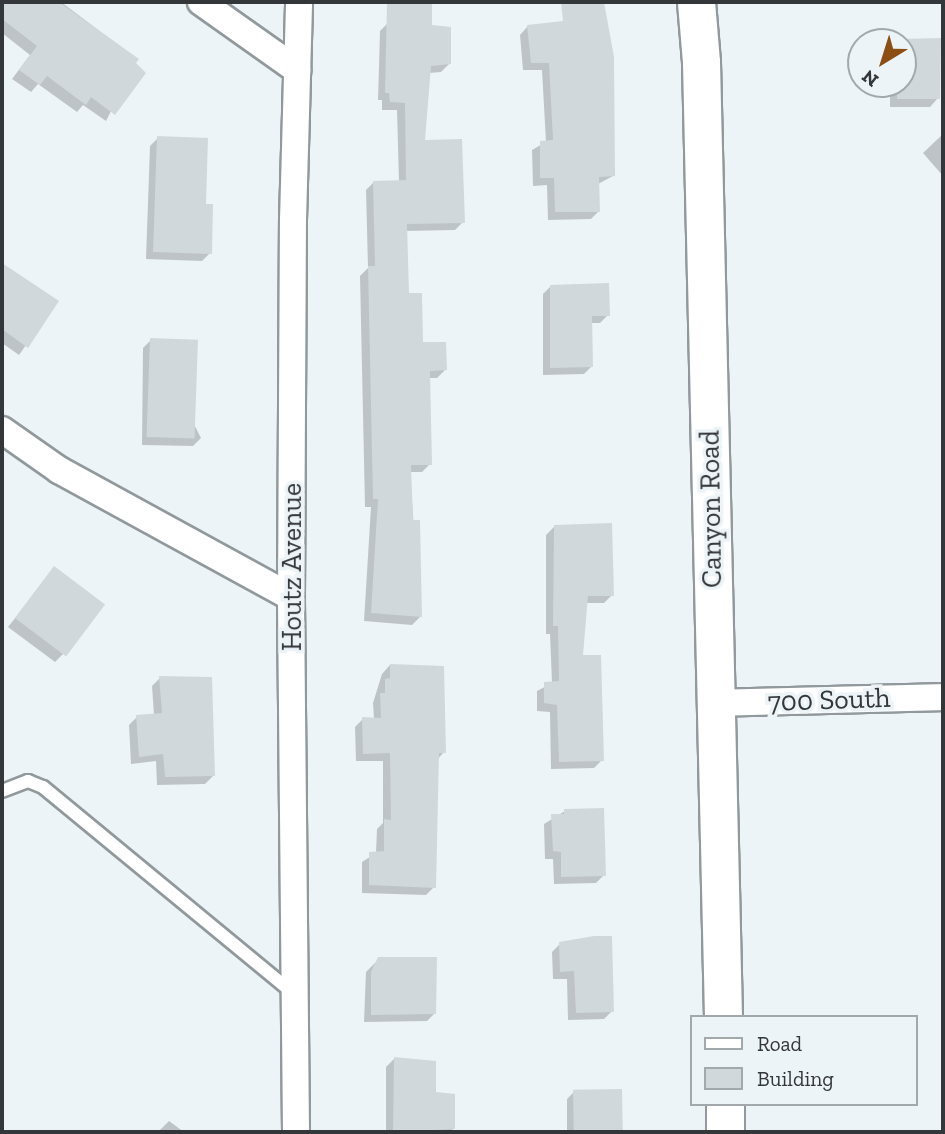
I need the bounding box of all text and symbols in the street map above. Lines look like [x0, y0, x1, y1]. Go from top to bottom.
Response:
north arrow [847, 28, 917, 98]
text: N [857, 65, 883, 92]
street label: Canyon Road [693, 430, 729, 588]
street label: Houtz Avenue [275, 482, 309, 652]
street label: 700 South [767, 681, 891, 719]
legend [690, 1015, 917, 1106]
text: Road [757, 1031, 802, 1056]
text: Building [757, 1066, 834, 1091]

